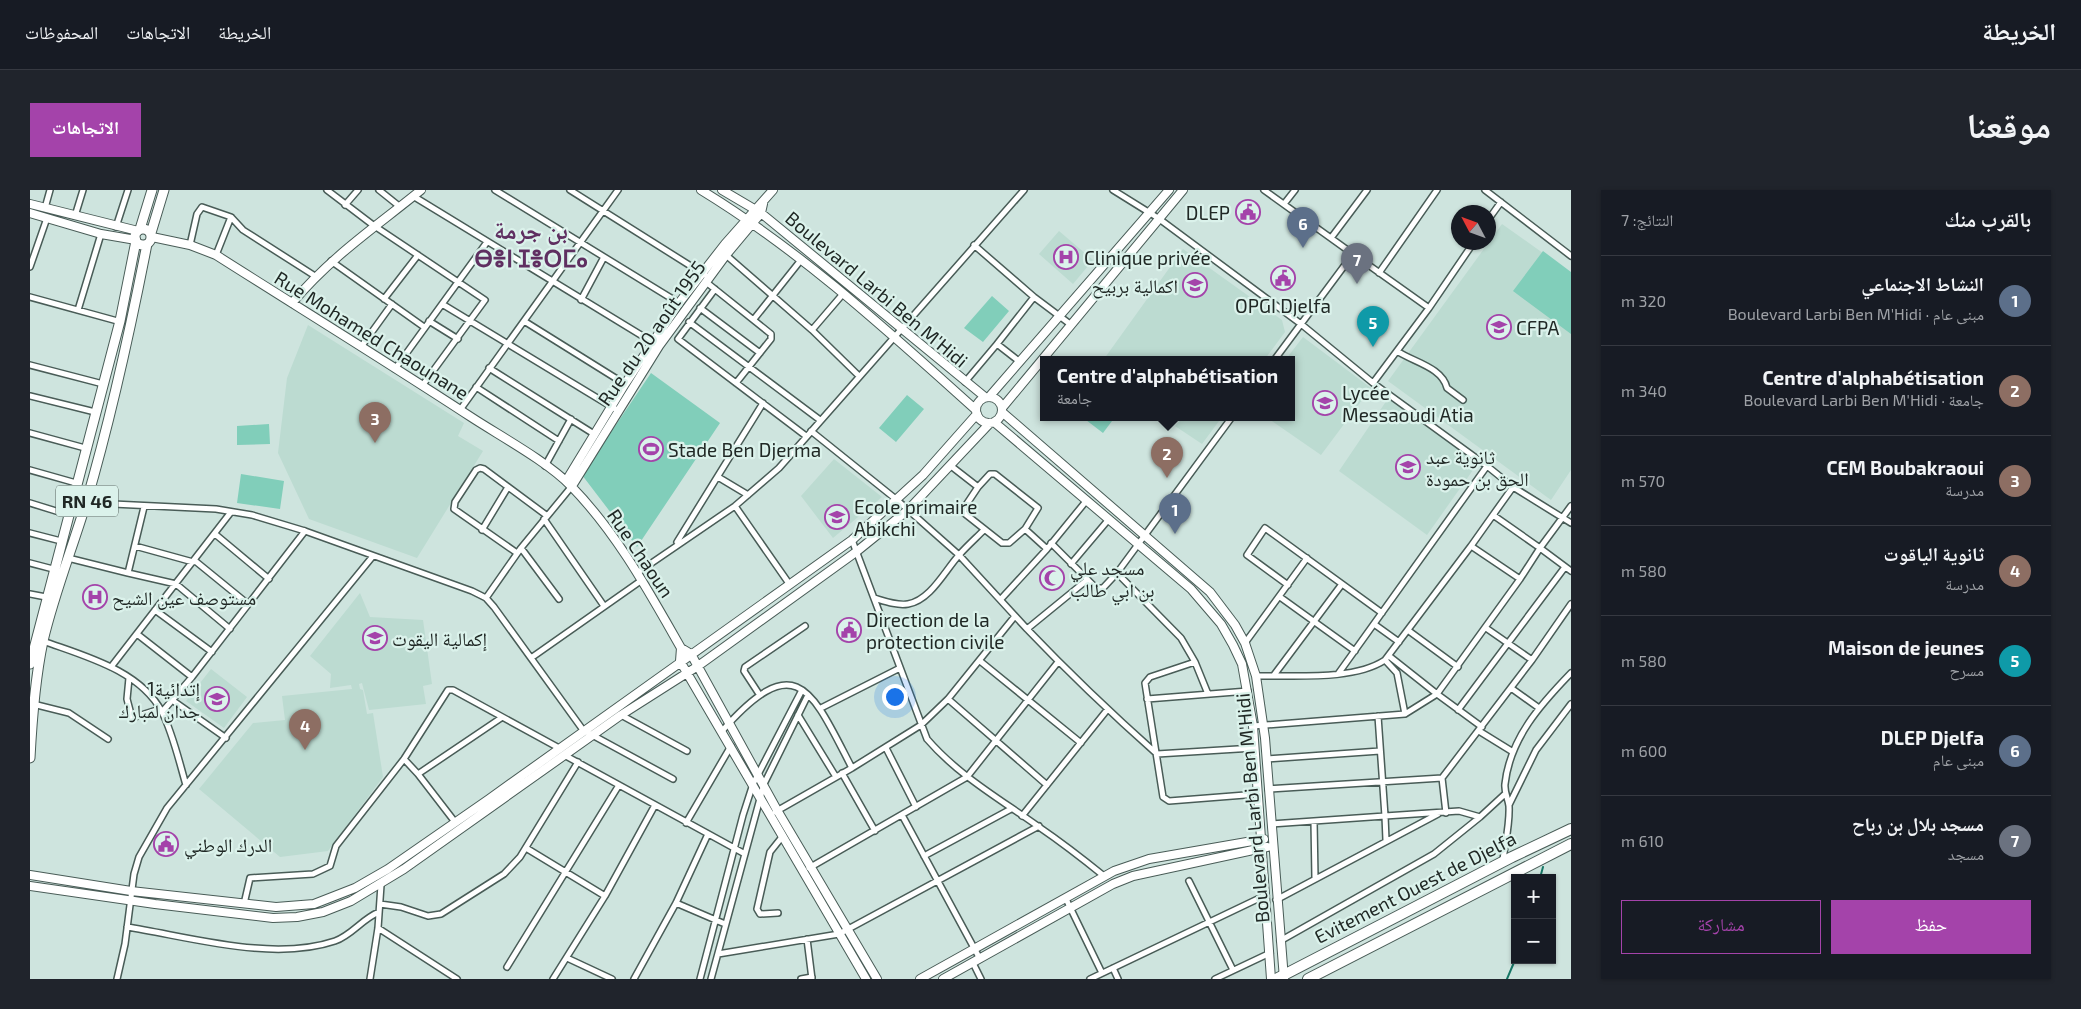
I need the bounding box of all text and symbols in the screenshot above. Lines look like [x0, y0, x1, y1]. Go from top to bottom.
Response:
text: الخريطة [1982, 16, 2056, 45]
text: المحفوظات [25, 21, 98, 43]
text: الاتجاهات [126, 21, 190, 43]
text: الخريطة [218, 21, 271, 43]
button: الاتجاهات [30, 103, 141, 157]
text: موقعنا [1966, 103, 2051, 145]
public building icon: DLEP [1235, 199, 1261, 225]
place label: DLEP [1186, 201, 1230, 224]
north arrow [1451, 205, 1496, 250]
street label: Boulevard Larbi Ben M'Hidi [781, 206, 973, 372]
text: بالقرب منك [1945, 206, 2031, 231]
pin: 6 [1287, 207, 1319, 248]
text: النتائج: 7 [1621, 210, 1673, 229]
district label: بن جرمة ⴱⴻⵏ ⵊⴻⵔⵎⴰ [474, 215, 588, 272]
pin: 7 [1341, 243, 1373, 284]
hospital icon: Clinique privée [1053, 244, 1079, 270]
place label: Clinique privée [1084, 246, 1211, 269]
street label: Rue du 20 août 1955 [592, 256, 710, 410]
public building icon: OPGI Djelfa [1270, 265, 1296, 291]
street label: Rue Mohamed Chaounane [271, 266, 473, 404]
school or university icon: اكمالية بربيح [1182, 272, 1208, 298]
text: النشاط الاجنماعي [1861, 272, 1984, 295]
place label: اكمالية بربيح [1092, 274, 1178, 299]
text: 320 m [1621, 291, 1666, 310]
text: 1 [2012, 291, 2018, 310]
place label: OPGI Djelfa [1235, 294, 1331, 317]
text: مبنى عام · Boulevard Larbi Ben M'Hidi [1728, 304, 1984, 323]
pin: 5 [1357, 306, 1389, 347]
school or university icon: CFPA [1486, 314, 1512, 340]
place label: CFPA [1516, 316, 1560, 339]
popup [1040, 356, 1295, 421]
text: Centre d'alphabétisation [1057, 364, 1278, 387]
text: Centre d'alphabétisation [1762, 366, 1984, 389]
place label: Lycée Messaoudi Atia [1342, 381, 1474, 426]
text: 340 m [1621, 381, 1667, 400]
text: 2 [2010, 381, 2020, 400]
text: جامعة [1057, 388, 1092, 407]
school or university icon: Lycée Messaoudi Atia [1312, 390, 1338, 416]
text: جامعة · Boulevard Larbi Ben M'Hidi [1743, 390, 1984, 409]
pin: 3 [359, 402, 391, 443]
sports icon: Stade Ben Djerma [638, 436, 664, 462]
pin: 2 [1151, 437, 1183, 478]
place label: Stade Ben Djerma [668, 438, 821, 461]
place label: ثانوية عبد الحق بن حمودة [1426, 445, 1529, 491]
school or university icon: ثانوية عبد الحق بن حمودة [1395, 454, 1421, 480]
text: CEM Boubakraoui [1826, 456, 1984, 479]
text: 570 m [1621, 471, 1665, 490]
text: 3 [2010, 471, 2020, 490]
text: مدرسة [1945, 480, 1984, 499]
road number: RN 46 [56, 486, 118, 516]
pin: 1 [1159, 493, 1191, 534]
place label: Ecole primaire Abikchi [854, 495, 977, 540]
street label: Rue Chaoun [603, 504, 679, 602]
school or university icon: Ecole primaire Abikchi [824, 504, 850, 530]
text: ثانوية الياقوت [1884, 542, 1984, 565]
place label: مسجد علي بن ابي طالب [1070, 556, 1155, 605]
text: 580 m [1621, 561, 1667, 580]
text: 4 [2010, 561, 2020, 580]
mosque icon: مسجد علي بن ابي طالب [1039, 565, 1065, 591]
text: مدرسة [1945, 574, 1984, 593]
hospital icon: مستوصف عين الشيح [82, 584, 108, 610]
place label: مستوصف عين الشيح [112, 586, 256, 611]
place label: Direction de la protection civile [866, 608, 1005, 653]
public building icon: Direction de la protection civile [836, 617, 862, 643]
school or university icon: إكمالية اليقوت [362, 625, 388, 651]
place label: إكمالية اليقوت [392, 627, 487, 652]
text: Maison de jeunes [1828, 636, 1984, 659]
text: 580 m [1621, 651, 1667, 670]
text: 5 [2011, 651, 2019, 670]
text: مسرح [1949, 660, 1984, 679]
place label: 1إتدائية جدان لمبارك [119, 677, 200, 723]
your location [882, 684, 908, 710]
school or university icon: 1إتدائية جدان لمبارك [204, 686, 230, 712]
street label: Boulevard Larbi Ben M'Hidi [1230, 692, 1274, 924]
pin: 4 [289, 709, 321, 750]
text: DLEP Djelfa [1881, 726, 1984, 749]
text: 600 m [1621, 741, 1667, 760]
text: 6 [2010, 741, 2020, 760]
text: مبنى عام [1933, 750, 1984, 769]
text: مسجد بلال بن رباح [1852, 812, 1984, 835]
street label: Evitement Ouest de Djelfa [1310, 826, 1520, 948]
public building icon: الدرك الوطني [153, 831, 179, 857]
text: 610 m [1621, 831, 1664, 850]
text: 7 [2011, 831, 2019, 850]
place label: الدرك الوطني [184, 833, 272, 860]
text: مسجد [1948, 844, 1984, 863]
map controls [1511, 874, 1556, 964]
button: + [1511, 874, 1556, 919]
button: مشاركة [1621, 900, 1821, 954]
button: حفظ [1831, 900, 2031, 954]
button: − [1511, 919, 1556, 964]

